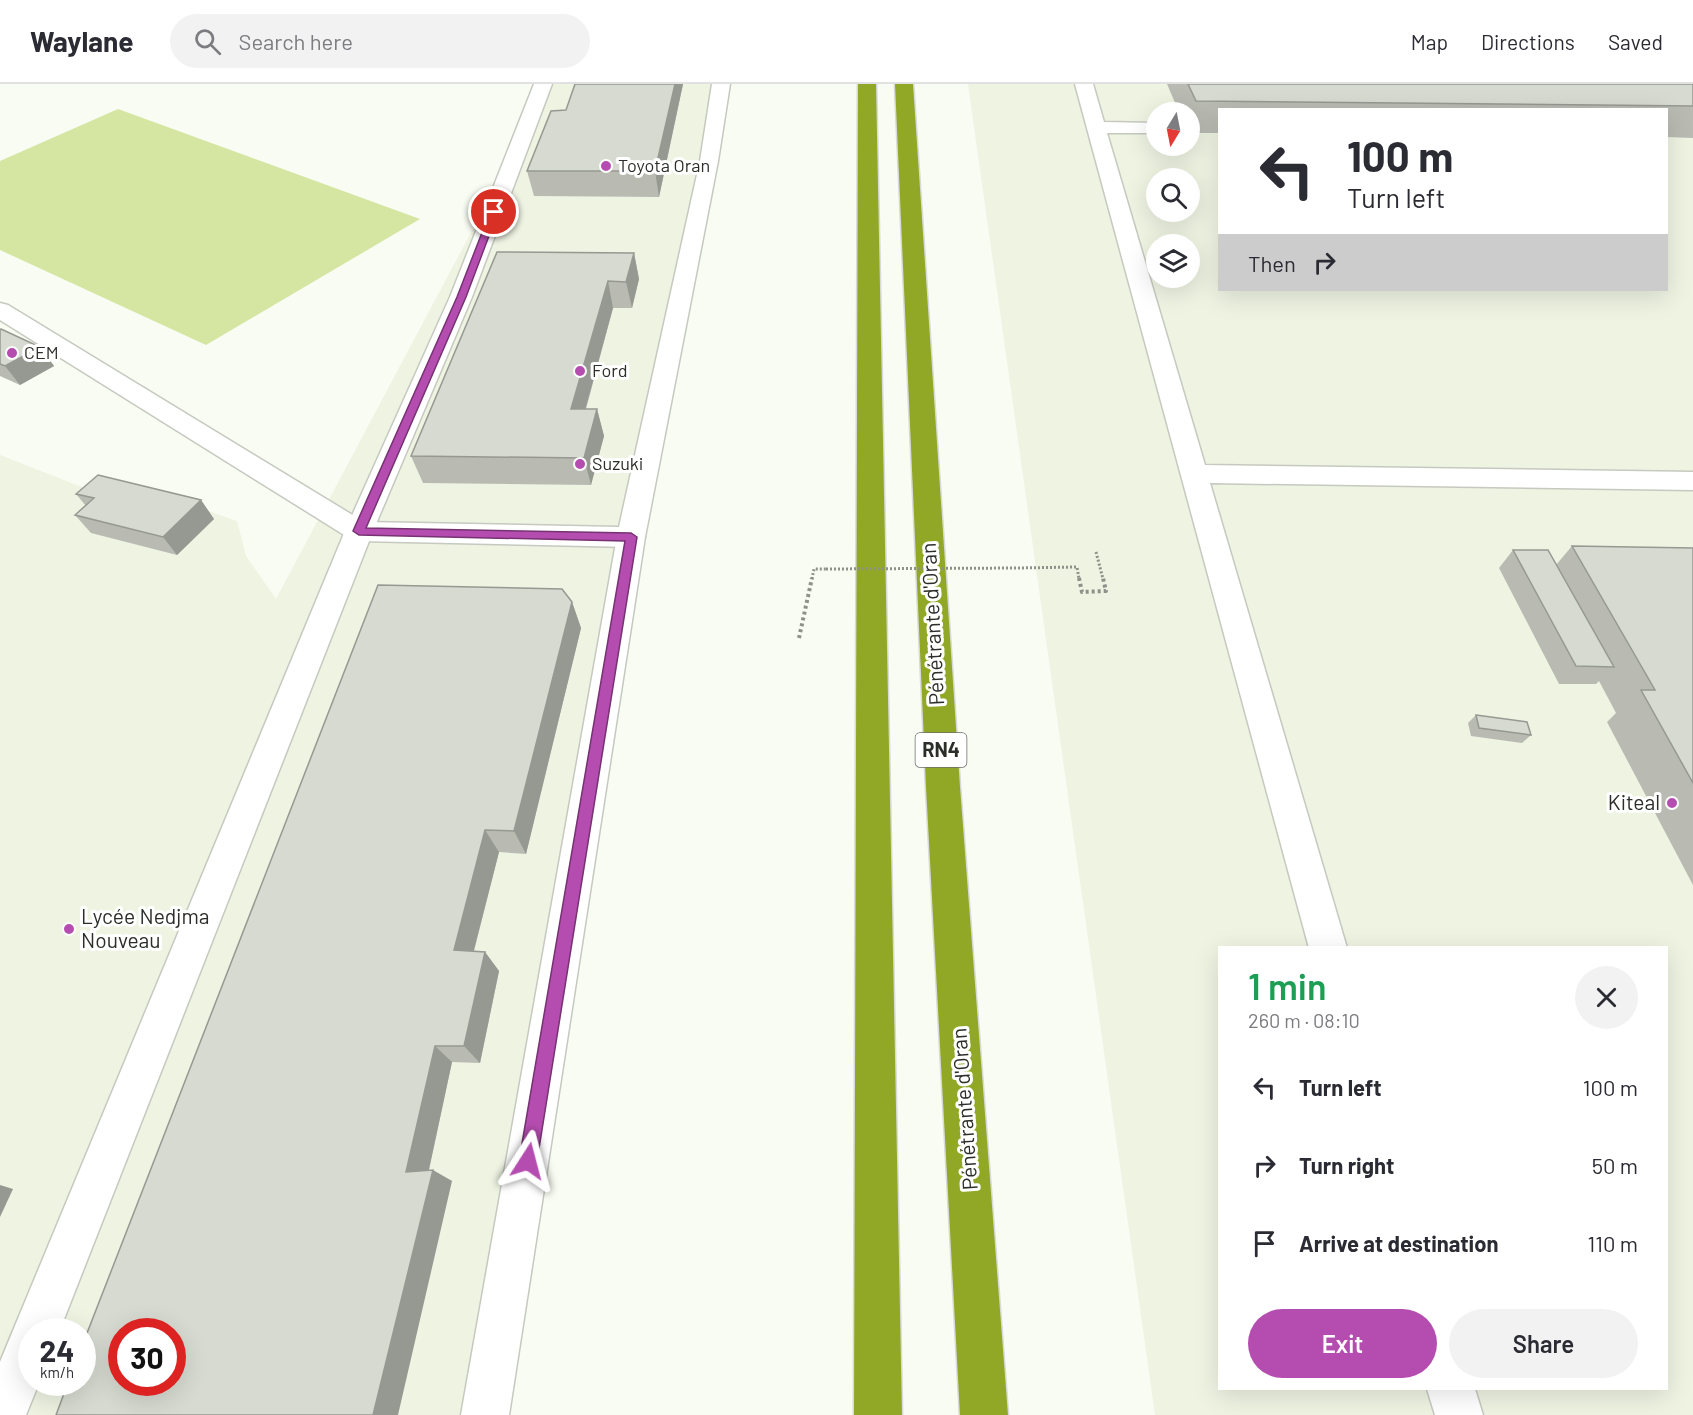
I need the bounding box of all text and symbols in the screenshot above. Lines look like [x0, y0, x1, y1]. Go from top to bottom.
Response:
search box [170, 14, 590, 68]
text: Waylane [30, 24, 134, 58]
icon: search [191, 25, 224, 58]
text: Search here [239, 28, 353, 54]
text: Map [1411, 29, 1448, 54]
text: Directions [1481, 29, 1575, 54]
text: Saved [1608, 29, 1663, 54]
north arrow [1146, 102, 1200, 156]
map controls [1146, 102, 1200, 288]
text: 100 m [1347, 130, 1453, 180]
icon: left [1248, 132, 1326, 210]
place label: Toyota Oran [618, 154, 710, 176]
marker: Toyota Oran [599, 159, 613, 173]
button: search [1146, 168, 1200, 222]
text: Turn left [1347, 181, 1445, 213]
pin [468, 186, 519, 237]
icon: arrive [477, 195, 510, 228]
button: layers [1146, 234, 1200, 288]
icon: right [1308, 246, 1341, 279]
text: Then [1248, 250, 1296, 276]
place label: CEM [24, 341, 59, 363]
marker: CEM [5, 346, 19, 360]
place label: Ford [592, 359, 628, 381]
marker: Ford [573, 364, 587, 378]
place label: Suzuki [592, 452, 643, 474]
marker: Suzuki [573, 457, 587, 471]
street label: Pénétrante d'Oran [915, 542, 948, 706]
road number: RN4 [916, 733, 966, 767]
place label: Kiteal [1608, 789, 1660, 814]
marker: Kiteal [1665, 796, 1679, 810]
place label: Lycée Nedjma Nouveau [81, 903, 210, 952]
marker: Lycée Nedjma Nouveau [62, 922, 76, 936]
text: 1 min [1248, 964, 1327, 1007]
button: close [1575, 966, 1638, 1029]
text: 260 m · 08:10 [1248, 1008, 1360, 1032]
street label: Pénétrante d'Oran [945, 1027, 982, 1191]
icon: left [1248, 1071, 1281, 1104]
text: Turn left [1299, 1074, 1382, 1100]
text: 100 m [1583, 1074, 1638, 1100]
position arrow [496, 1129, 560, 1193]
icon: right [1248, 1149, 1281, 1182]
text: Turn right [1299, 1152, 1394, 1178]
text: 50 m [1592, 1152, 1638, 1178]
icon: arrive [1248, 1227, 1281, 1260]
text: Arrive at destination [1299, 1230, 1498, 1256]
text: 110 m [1588, 1230, 1638, 1256]
button: Exit [1248, 1309, 1437, 1378]
button: Share [1449, 1309, 1638, 1378]
speed limit sign: 30 [108, 1318, 186, 1396]
text: 24 [40, 1332, 74, 1368]
text: km/h [40, 1363, 74, 1381]

